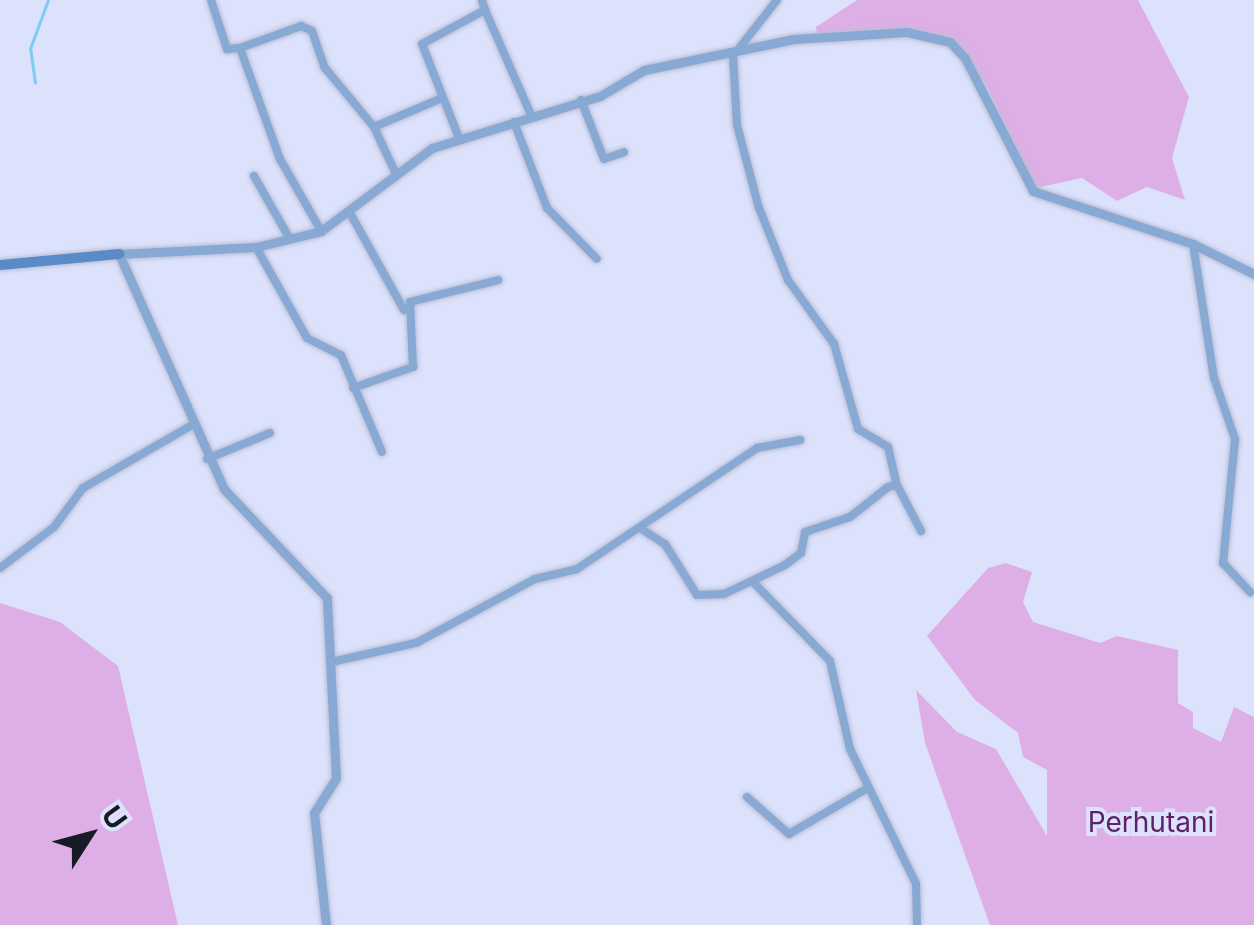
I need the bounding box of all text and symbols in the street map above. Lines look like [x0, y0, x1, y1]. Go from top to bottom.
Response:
north arrow [40, 785, 140, 885]
text: U [94, 799, 134, 836]
park label: Perhutani [1088, 805, 1214, 839]

